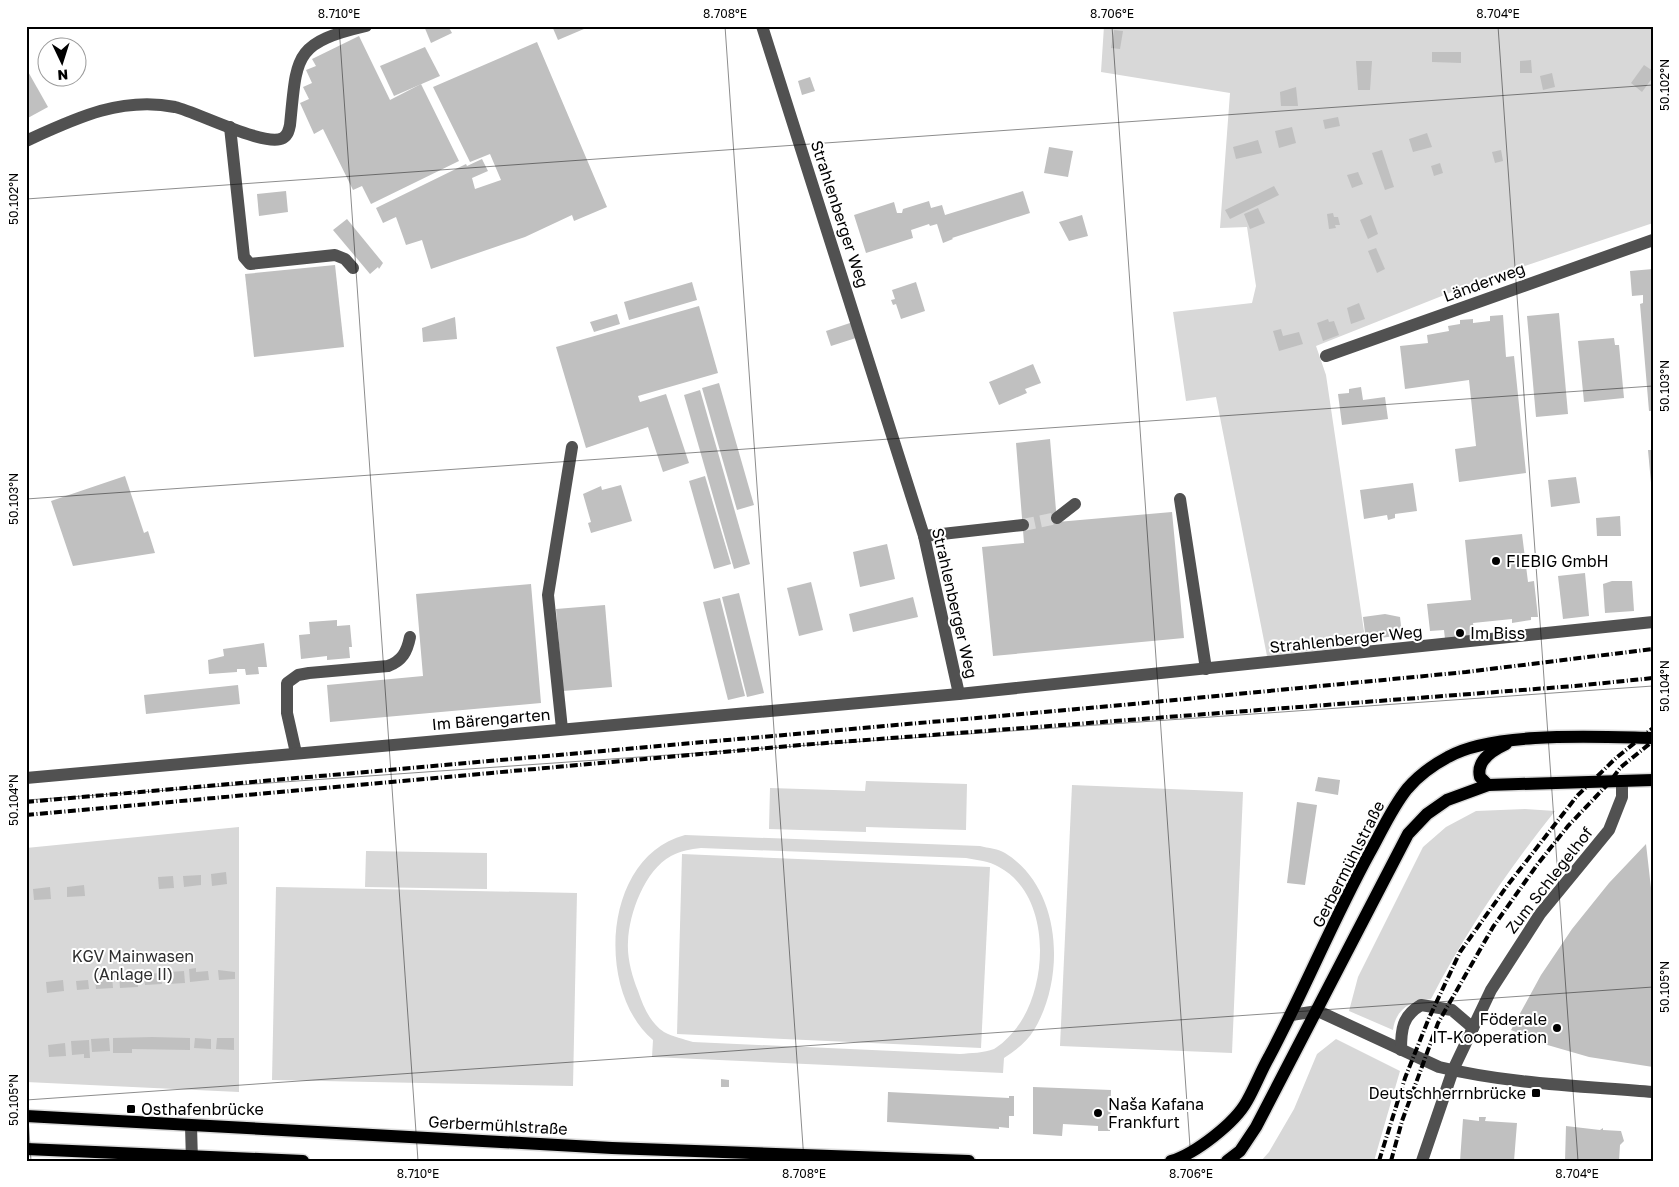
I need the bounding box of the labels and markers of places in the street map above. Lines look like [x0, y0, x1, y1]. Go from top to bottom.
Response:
place label: FIEBIG GmbH [1506, 551, 1609, 571]
marker: FIEBIG GmbH [1490, 555, 1502, 567]
place label: Im Biss [1470, 623, 1525, 643]
marker: Im Biss [1454, 627, 1466, 639]
place label: Föderale IT-Kooperation [1432, 1009, 1547, 1047]
marker: Föderale IT-Kooperation [1551, 1022, 1563, 1034]
place label: Deutschherrnbrücke [1368, 1083, 1526, 1103]
marker: Deutschherrnbrücke [1530, 1087, 1542, 1099]
place label: Naša Kafana Frankfurt [1108, 1094, 1204, 1132]
place label: Osthafenbrücke [141, 1099, 264, 1119]
marker: Osthafenbrücke [125, 1103, 137, 1115]
marker: Naša Kafana Frankfurt [1092, 1107, 1104, 1119]

